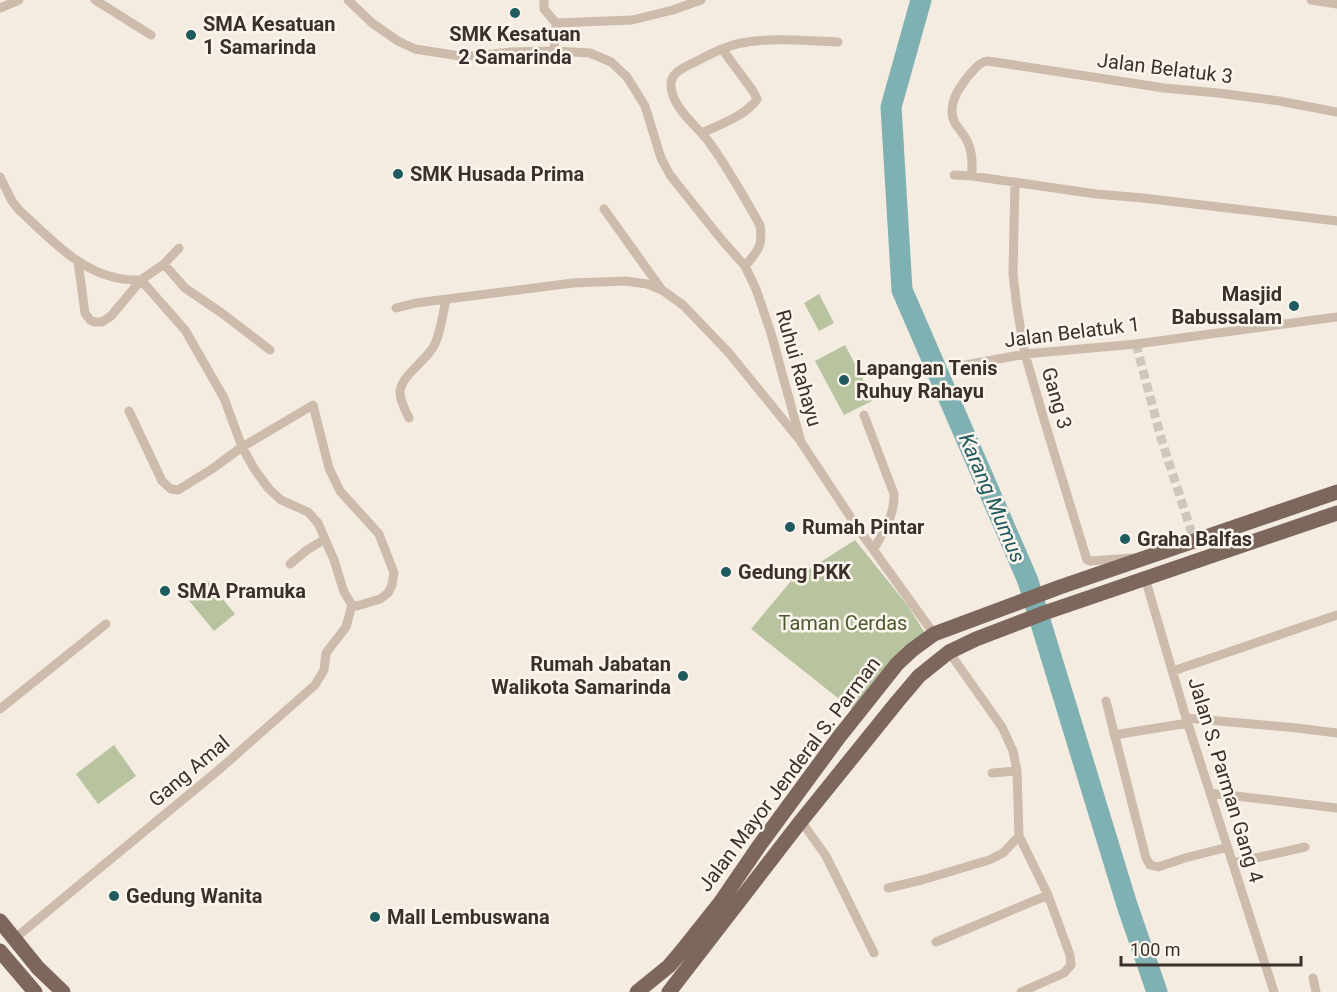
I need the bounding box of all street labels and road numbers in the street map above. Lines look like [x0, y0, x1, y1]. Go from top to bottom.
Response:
street label: Jalan Belatuk 3 [1096, 48, 1234, 88]
street label: Ruhui Rahayu [771, 307, 827, 429]
street label: Jalan Belatuk 1 [1003, 312, 1141, 352]
street label: Gang 3 [1037, 364, 1077, 432]
street label: Jalan Mayor Jenderal S. Parman [693, 652, 885, 896]
street label: Jalan S. Parman Gang 4 [1183, 674, 1269, 886]
street label: Gang Amal [144, 730, 234, 812]

